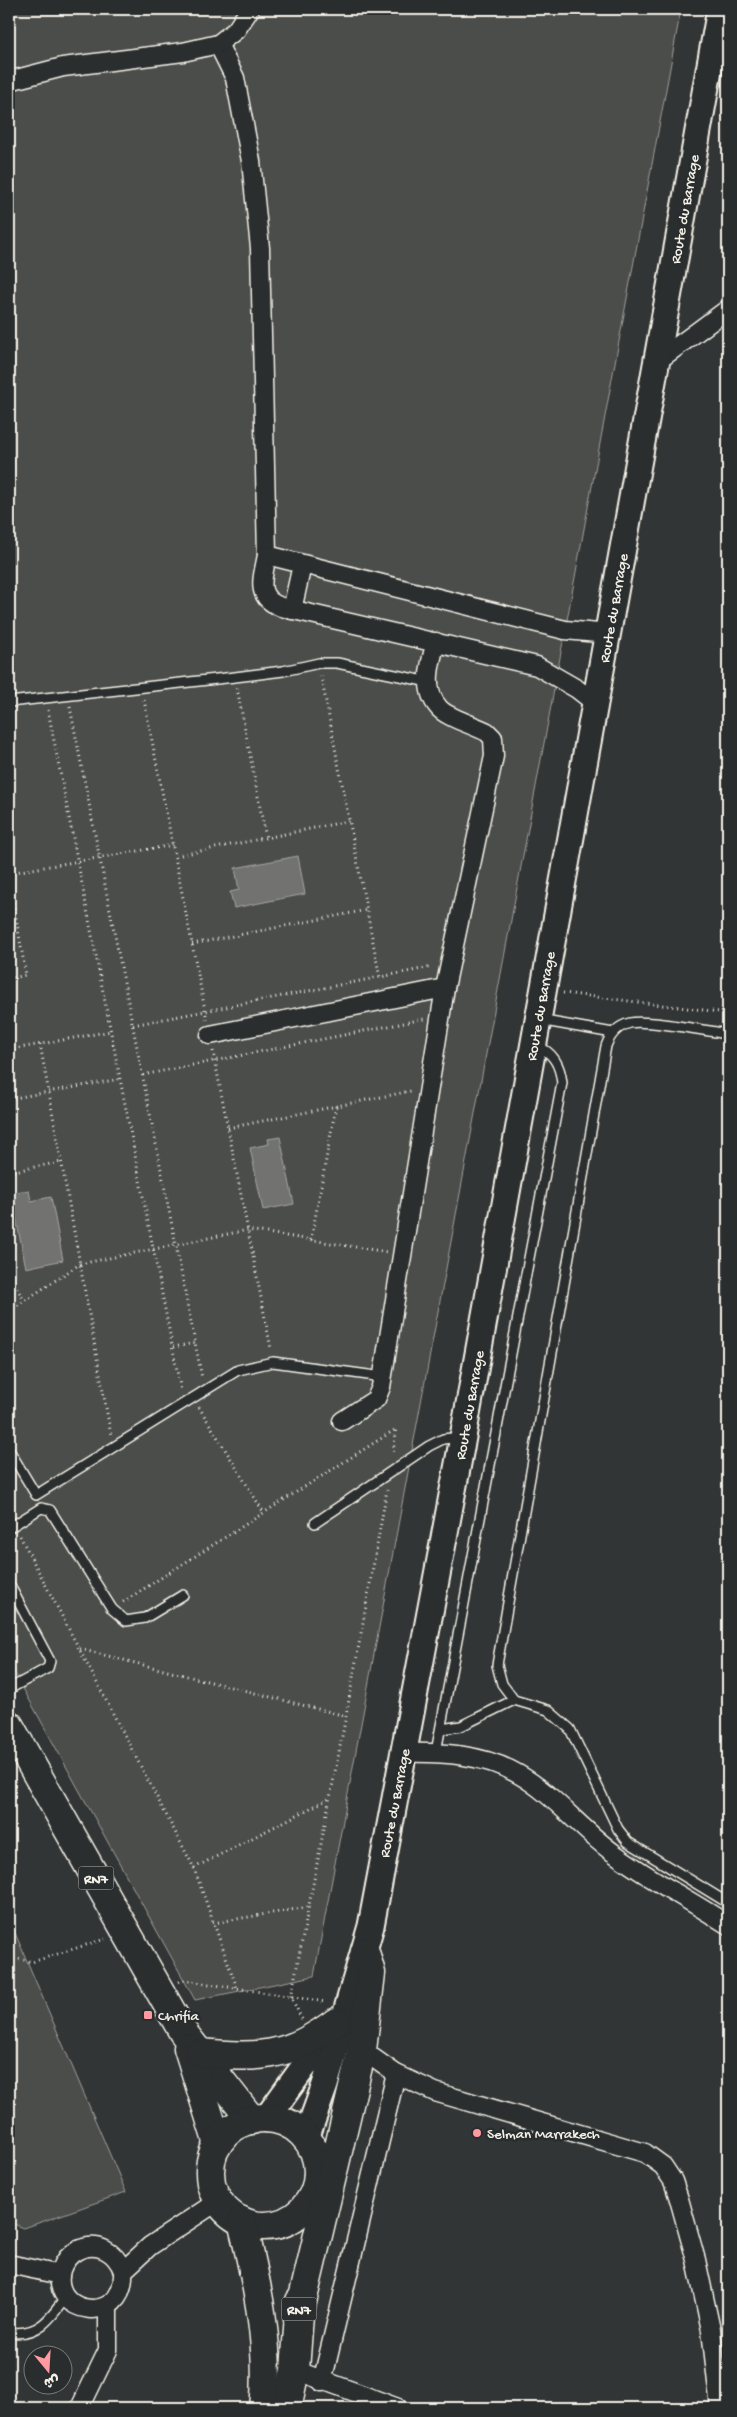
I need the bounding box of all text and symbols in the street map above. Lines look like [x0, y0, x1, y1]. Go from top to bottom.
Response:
street label: Route du Barrage [667, 153, 704, 265]
street label: Route du Barrage [596, 552, 633, 664]
street label: Route du Barrage [523, 950, 560, 1062]
street label: Route du Barrage [452, 1349, 489, 1461]
street label: Route du Barrage [377, 1747, 415, 1859]
road number: RN7 [78, 1866, 114, 1890]
place label: Chrifia [158, 2008, 200, 2026]
marker: Chrifia [142, 2009, 154, 2021]
place label: Selman Marrakech [487, 2126, 600, 2144]
marker: Selman Marrakech [471, 2127, 483, 2139]
road number: RN7 [282, 2298, 316, 2320]
north arrow [22, 2344, 72, 2394]
text: ش [41, 2370, 61, 2390]

